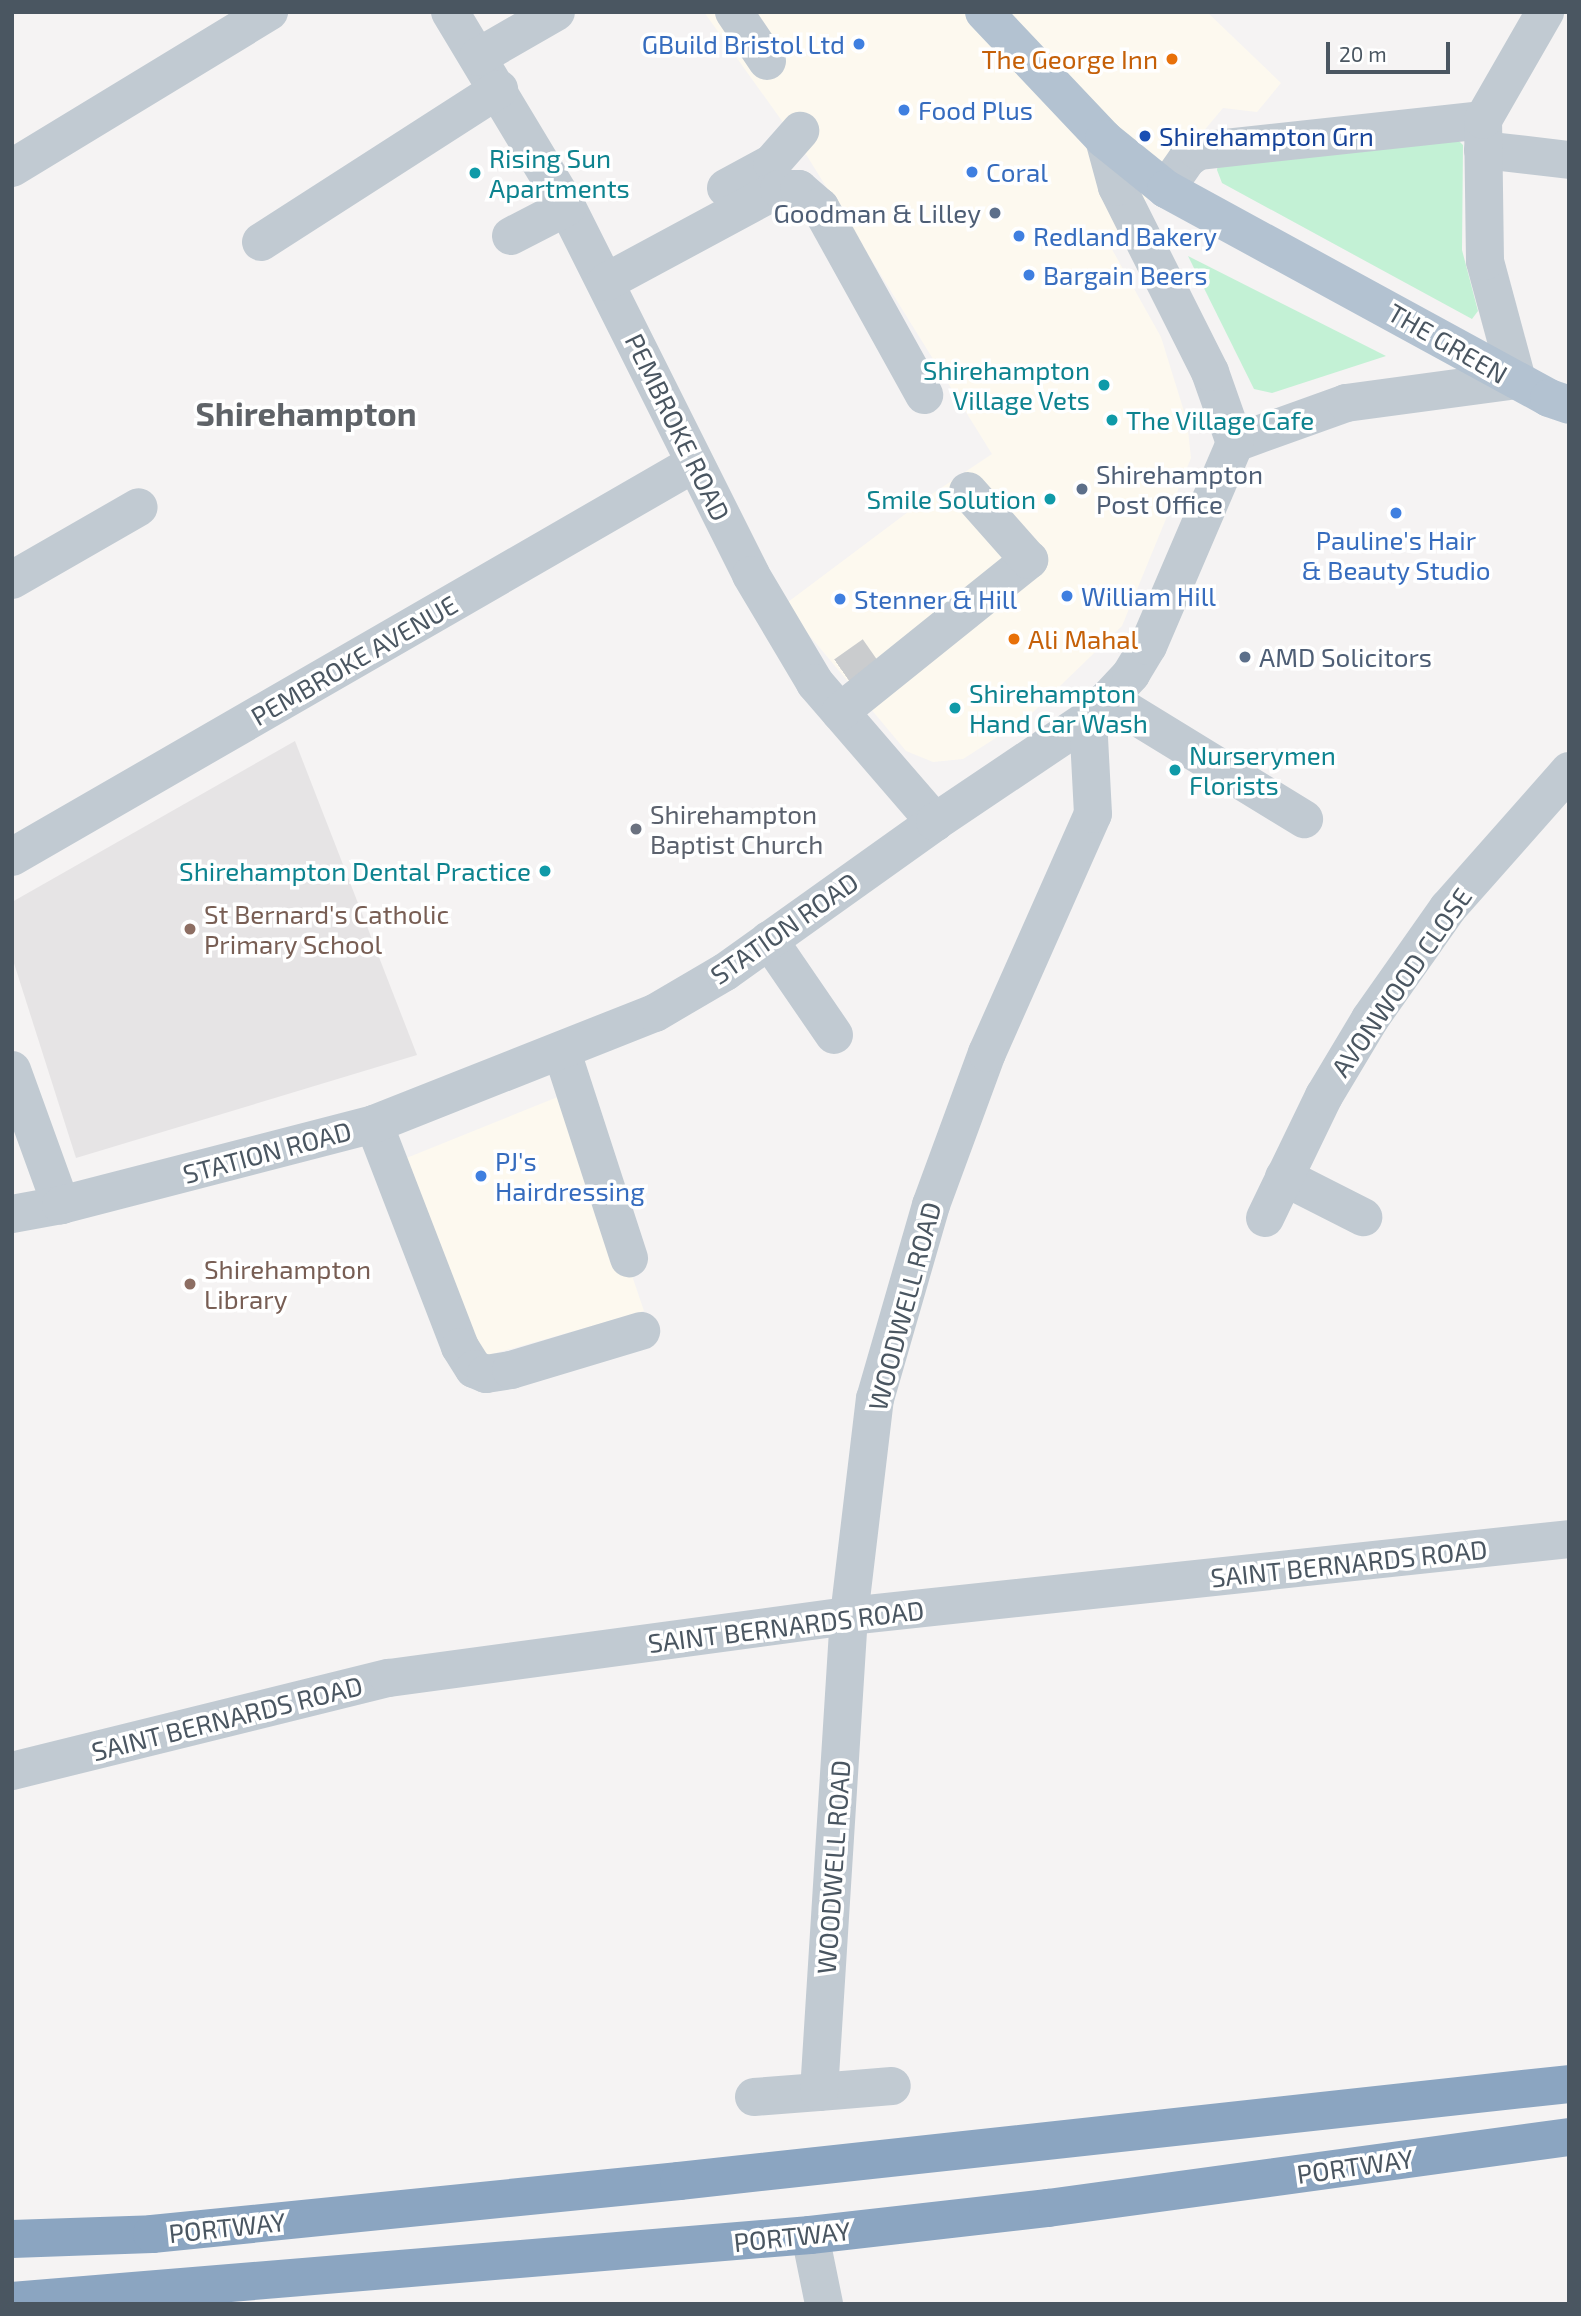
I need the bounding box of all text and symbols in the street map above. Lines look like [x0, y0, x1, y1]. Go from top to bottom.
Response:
place label: GBuild Bristol Ltd [641, 28, 845, 60]
scale bar [1329, 28, 1453, 72]
marker: GBuild Bristol Ltd [851, 36, 867, 52]
text: 20 m [1339, 41, 1387, 66]
place label: The George Inn [981, 43, 1158, 75]
marker: The George Inn [1164, 51, 1180, 67]
place label: Food Plus [918, 94, 1033, 126]
marker: Food Plus [896, 102, 912, 118]
place label: Shirehampton Grn [1159, 120, 1374, 152]
marker: Shirehampton Grn [1137, 128, 1153, 144]
place label: Rising Sun Apartments [489, 142, 630, 204]
place label: Coral [986, 156, 1048, 188]
marker: Coral [964, 164, 980, 180]
marker: Rising Sun Apartments [467, 165, 483, 181]
place label: Goodman & Lilley [774, 197, 981, 229]
marker: Goodman & Lilley [987, 205, 1003, 221]
place label: Redland Bakery [1033, 220, 1217, 252]
marker: Redland Bakery [1011, 228, 1027, 244]
place label: Bargain Beers [1043, 259, 1207, 291]
marker: Bargain Beers [1021, 267, 1037, 283]
street label: THE GREEN [1383, 296, 1513, 390]
street label: PEMBROKE ROAD [619, 328, 737, 526]
place label: Shirehampton Village Vets [923, 354, 1090, 416]
marker: Shirehampton Village Vets [1096, 377, 1112, 393]
district label: Shirehampton [195, 394, 417, 434]
place label: The Village Cafe [1126, 404, 1315, 436]
marker: The Village Cafe [1104, 412, 1120, 428]
place label: Shirehampton Post Office [1096, 458, 1263, 520]
marker: Shirehampton Post Office [1074, 481, 1090, 497]
place label: Smile Solution [867, 483, 1036, 515]
marker: Smile Solution [1042, 491, 1058, 507]
marker: Pauline's Hair & Beauty Studio [1388, 505, 1404, 521]
place label: Pauline's Hair & Beauty Studio [1301, 524, 1491, 586]
place label: William Hill [1081, 580, 1216, 612]
place label: Stenner & Hill [854, 583, 1018, 615]
street label: PEMBROKE AVENUE [245, 588, 463, 732]
marker: William Hill [1059, 588, 1075, 604]
marker: Stenner & Hill [832, 591, 848, 607]
place label: Ali Mahal [1028, 623, 1138, 655]
marker: Ali Mahal [1006, 631, 1022, 647]
place label: AMD Solicitors [1259, 641, 1432, 673]
marker: AMD Solicitors [1237, 649, 1253, 665]
place label: Shirehampton Hand Car Wash [969, 677, 1149, 738]
marker: Shirehampton Hand Car Wash [947, 700, 963, 716]
place label: Nurserymen Florists [1189, 739, 1336, 800]
marker: Nurserymen Florists [1167, 762, 1183, 778]
place label: Shirehampton Baptist Church [650, 798, 823, 860]
marker: Shirehampton Baptist Church [628, 821, 644, 837]
place label: Shirehampton Dental Practice [178, 855, 531, 887]
marker: Shirehampton Dental Practice [537, 863, 553, 879]
street label: STATION ROAD [704, 866, 864, 990]
street label: AVONWOOD CLOSE [1324, 882, 1478, 1082]
place label: St Bernard's Catholic Primary School [204, 898, 449, 960]
marker: St Bernard's Catholic Primary School [182, 921, 198, 937]
street label: STATION ROAD [179, 1115, 355, 1189]
place label: PJ's Hairdressing [495, 1145, 645, 1206]
marker: PJ's Hairdressing [473, 1168, 489, 1184]
street label: WOODWELL ROAD [861, 1198, 947, 1414]
place label: Shirehampton Library [204, 1253, 371, 1314]
marker: Shirehampton Library [182, 1276, 198, 1292]
street label: SAINT BERNARDS ROAD [1209, 1533, 1489, 1593]
street label: SAINT BERNARDS ROAD [646, 1594, 926, 1658]
street label: SAINT BERNARDS ROAD [88, 1669, 366, 1767]
street label: WOODWELL ROAD [810, 1759, 856, 1975]
street label: PORTWAY [1295, 2142, 1415, 2190]
street label: PORTWAY [167, 2205, 287, 2249]
street label: PORTWAY [732, 2214, 852, 2258]

